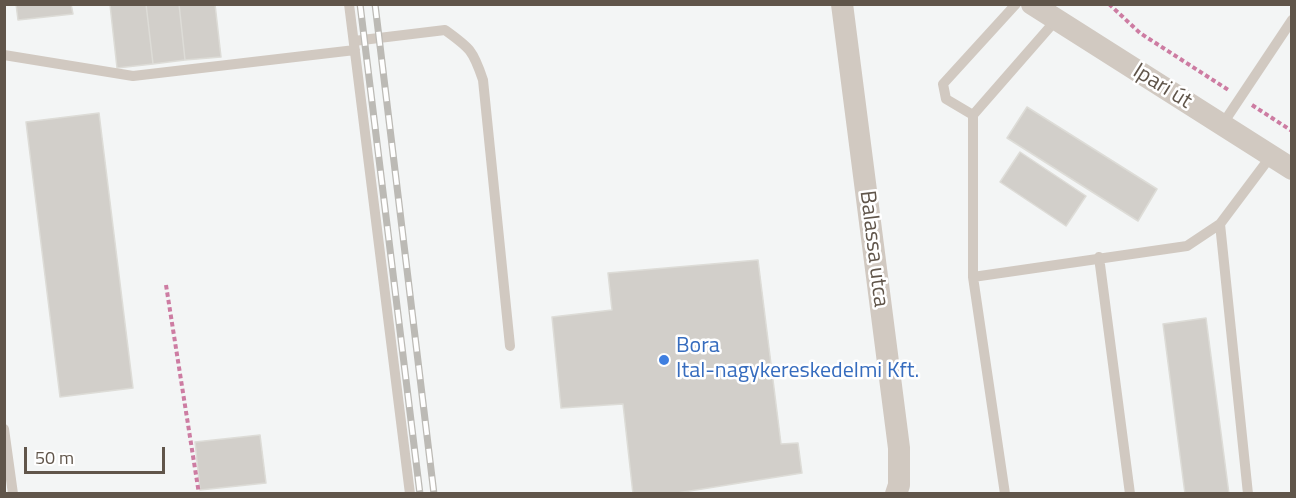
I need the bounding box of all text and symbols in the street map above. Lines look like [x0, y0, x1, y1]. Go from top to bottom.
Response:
street label: Ipari út [1128, 59, 1196, 115]
street label: Balassa utca [853, 189, 893, 309]
place label: Bora Ital-nagykereskedelmi Kft. [676, 334, 919, 386]
marker: Bora Ital-nagykereskedelmi Kft. [657, 353, 671, 367]
scale bar [27, 435, 168, 473]
text: 50 m [35, 444, 74, 471]

